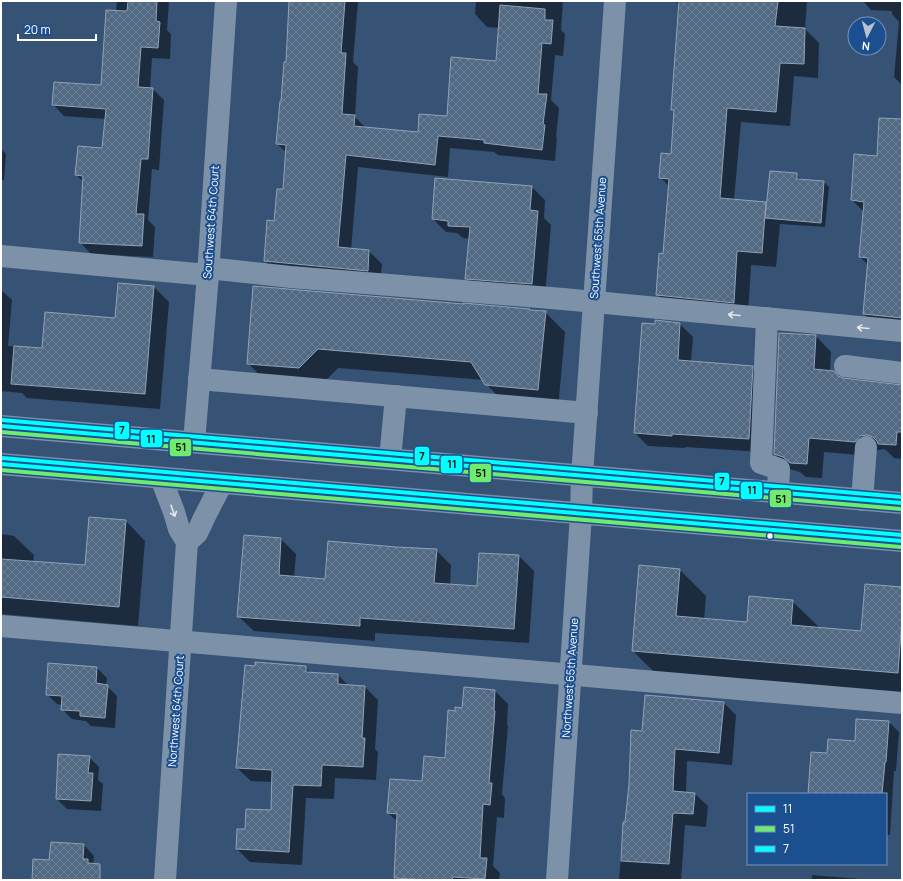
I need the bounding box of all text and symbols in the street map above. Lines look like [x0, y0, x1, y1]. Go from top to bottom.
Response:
scale bar [18, 16, 96, 42]
north arrow [847, 16, 887, 56]
text: 20 m [24, 21, 51, 38]
text: N [861, 39, 871, 54]
street label: Southwest 64th Court [199, 165, 222, 279]
street label: Southwest 65th Avenue [586, 176, 609, 299]
one-way arrow [728, 312, 741, 319]
one-way arrow [857, 324, 870, 331]
line badge: 7 [114, 421, 130, 440]
text: 7 [119, 422, 125, 437]
line badge: 11 [140, 429, 163, 448]
text: 11 [146, 431, 156, 446]
line badge: 51 [169, 438, 192, 457]
text: 51 [175, 439, 187, 454]
line badge: 7 [414, 446, 430, 466]
text: 7 [419, 448, 425, 463]
line badge: 11 [440, 455, 463, 474]
text: 11 [447, 456, 457, 471]
line badge: 51 [469, 463, 492, 483]
text: 51 [475, 465, 487, 480]
line badge: 7 [714, 472, 730, 491]
text: 7 [719, 473, 725, 488]
line badge: 11 [740, 481, 763, 500]
text: 11 [747, 482, 757, 497]
line badge: 51 [769, 489, 792, 508]
text: 51 [775, 491, 787, 506]
one-way arrow [170, 504, 177, 517]
unlabelled marker [765, 531, 775, 541]
street label: Northwest 65th Avenue [558, 617, 581, 738]
street label: Northwest 64th Court [164, 655, 187, 767]
legend [747, 793, 887, 865]
text: 11 [783, 800, 792, 817]
text: 51 [783, 820, 795, 837]
text: 7 [783, 840, 789, 857]

